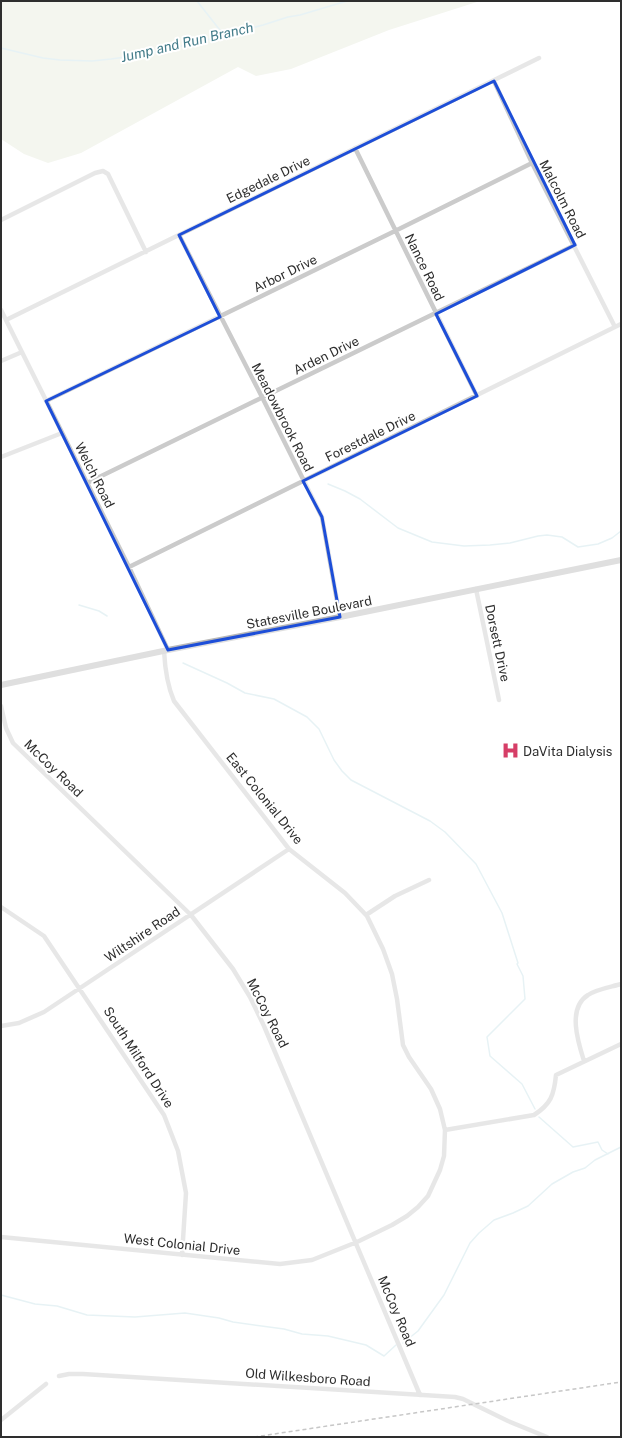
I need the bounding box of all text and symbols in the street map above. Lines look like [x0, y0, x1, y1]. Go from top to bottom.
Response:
water label: Jump and Run Branch [119, 19, 255, 65]
street label: Edgedale Drive [224, 153, 312, 206]
street label: Malcolm Road [536, 158, 589, 241]
street label: Nance Road [402, 231, 447, 303]
street label: Arbor Drive [251, 252, 319, 295]
street label: Arden Drive [291, 333, 361, 378]
street label: Meadowbrook Road [249, 360, 316, 474]
street label: Forestdale Drive [323, 408, 418, 465]
street label: Welch Road [72, 440, 117, 510]
street label: Statesville Boulevard [245, 593, 373, 632]
street label: Dorsett Drive [482, 603, 513, 683]
street label: McCoy Road [21, 737, 86, 800]
hospital icon: DaVita Dialysis [500, 741, 520, 761]
place label: DaVita Dialysis [523, 744, 612, 759]
street label: East Colonial Drive [223, 750, 306, 847]
street label: Wiltshire Road [102, 904, 183, 965]
street label: McCoy Road [244, 976, 291, 1050]
street label: South Milford Drive [100, 1004, 177, 1110]
street label: West Colonial Drive [123, 1231, 241, 1258]
street label: McCoy Road [375, 1273, 418, 1349]
street label: Old Wilkesboro Road [245, 1366, 371, 1389]

